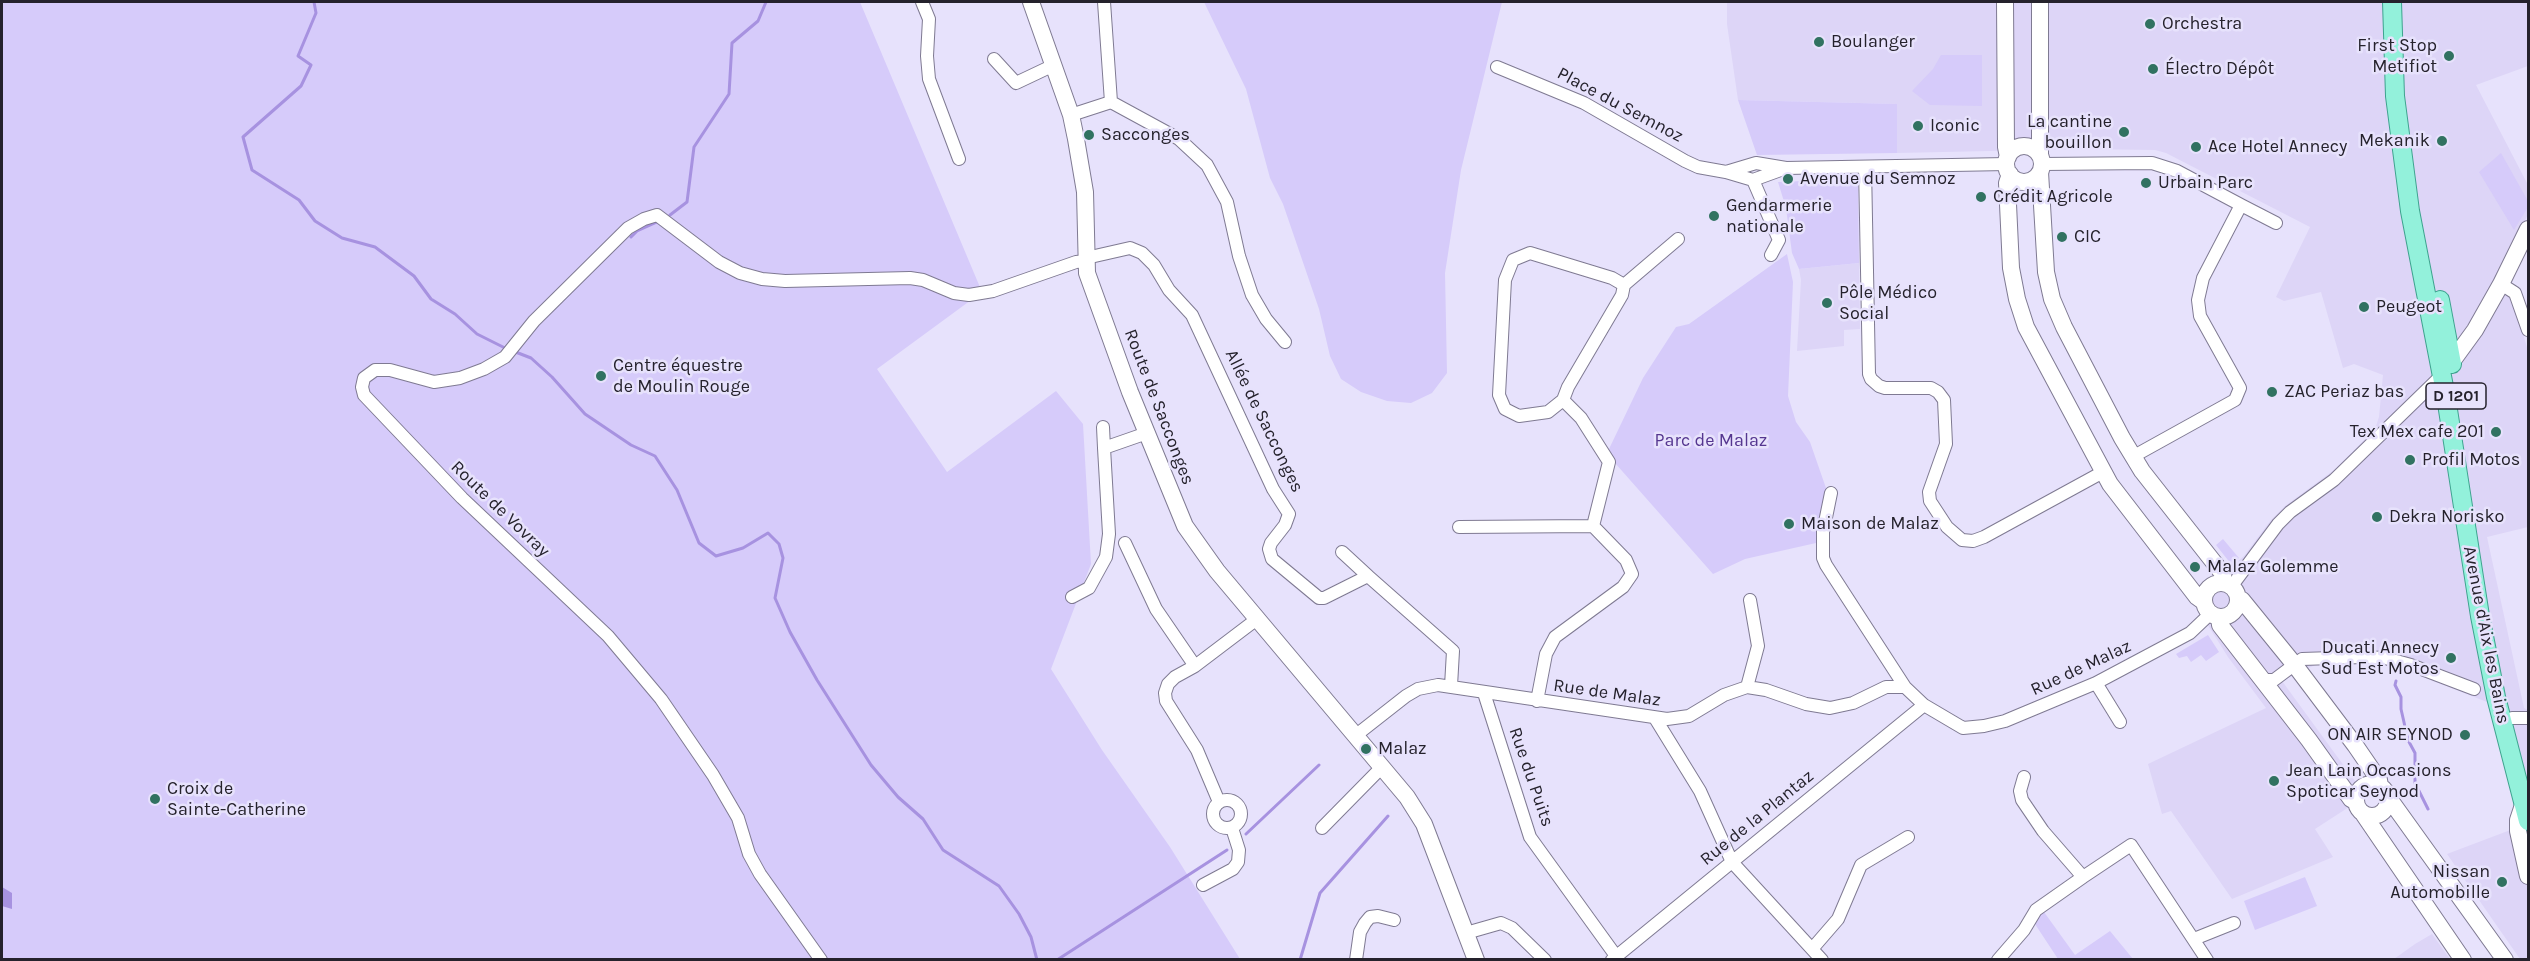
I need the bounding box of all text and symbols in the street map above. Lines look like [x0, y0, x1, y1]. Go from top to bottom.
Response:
place label: Orchestra [2162, 13, 2242, 35]
marker: Orchestra [2143, 17, 2157, 31]
place label: Boulanger [1831, 31, 1915, 53]
marker: Boulanger [1812, 35, 1826, 49]
place label: First Stop Metifiot [2357, 35, 2437, 78]
marker: First Stop Metifiot [2442, 49, 2456, 63]
place label: Électro Dépôt [2165, 58, 2274, 80]
marker: Électro Dépôt [2146, 62, 2160, 76]
street label: Place du Semnoz [1553, 63, 1687, 147]
place label: La cantine bouillon [2027, 111, 2112, 154]
place label: Iconic [1930, 115, 1980, 137]
marker: Iconic [1911, 119, 1925, 133]
place label: Sacconges [1101, 124, 1190, 146]
marker: La cantine bouillon [2117, 125, 2131, 139]
marker: Sacconges [1082, 128, 1096, 142]
place label: Mekanik [2359, 130, 2430, 152]
marker: Mekanik [2435, 134, 2449, 148]
place label: Ace Hotel Annecy [2208, 136, 2347, 158]
marker: Ace Hotel Annecy [2189, 140, 2203, 154]
place label: Avenue du Semnoz [1800, 168, 1956, 190]
marker: Avenue du Semnoz [1781, 172, 1795, 186]
place label: Urbain Parc [2158, 172, 2253, 194]
marker: Urbain Parc [2139, 176, 2153, 190]
place label: Crédit Agricole [1993, 186, 2113, 208]
marker: Crédit Agricole [1974, 190, 1988, 204]
place label: Gendarmerie nationale [1726, 195, 1832, 238]
marker: Gendarmerie nationale [1707, 209, 1721, 223]
place label: CIC [2074, 226, 2101, 248]
marker: CIC [2055, 230, 2069, 244]
place label: Pôle Médico Social [1839, 282, 1937, 324]
marker: Pôle Médico Social [1820, 296, 1834, 310]
place label: Peugeot [2376, 296, 2442, 318]
marker: Peugeot [2357, 300, 2371, 314]
street label: Route de Sacconges [1119, 326, 1199, 488]
street label: Allée de Sacconges [1220, 346, 1308, 496]
place label: Centre équestre de Moulin Rouge [613, 355, 750, 398]
marker: Centre équestre de Moulin Rouge [594, 369, 608, 383]
place label: ZAC Periaz bas [2284, 381, 2404, 403]
road number: D 1201 [2426, 383, 2486, 409]
marker: ZAC Periaz bas [2265, 385, 2279, 399]
place label: Tex Mex cafe 201 [2350, 421, 2484, 443]
marker: Tex Mex cafe 201 [2489, 425, 2503, 439]
park label: Parc de Malaz [1655, 430, 1767, 452]
place label: Profil Motos [2422, 449, 2520, 471]
marker: Profil Motos [2403, 453, 2417, 467]
street label: Route de Vovray [446, 456, 554, 562]
place label: Dekra Norisko [2389, 506, 2504, 528]
marker: Dekra Norisko [2370, 510, 2384, 524]
place label: Maison de Malaz [1801, 513, 1939, 535]
marker: Maison de Malaz [1782, 517, 1796, 531]
street label: Avenue d'Aix les Bains [2458, 544, 2514, 726]
place label: Malaz Golemme [2207, 556, 2339, 578]
marker: Malaz Golemme [2188, 560, 2202, 574]
street label: Rue de Malaz [2027, 635, 2135, 701]
place label: Ducati Annecy Sud Est Motos [2321, 637, 2439, 680]
marker: Ducati Annecy Sud Est Motos [2444, 651, 2458, 665]
street label: Rue de Malaz [1552, 675, 1662, 711]
street label: Rue du Puits [1504, 724, 1558, 830]
place label: ON AIR SEYNOD [2327, 724, 2453, 746]
marker: ON AIR SEYNOD [2458, 728, 2472, 742]
place label: Malaz [1378, 738, 1427, 760]
marker: Malaz [1359, 742, 1373, 756]
place label: Jean Lain Occasions Spoticar Seynod [2286, 760, 2451, 802]
street label: Rue de la Plantaz [1696, 766, 1818, 870]
marker: Jean Lain Occasions Spoticar Seynod [2267, 774, 2281, 788]
place label: Croix de Sainte-Catherine [167, 778, 306, 820]
marker: Croix de Sainte-Catherine [148, 792, 162, 806]
place label: Nissan Automobille [2390, 861, 2490, 904]
marker: Nissan Automobille [2495, 875, 2509, 889]

